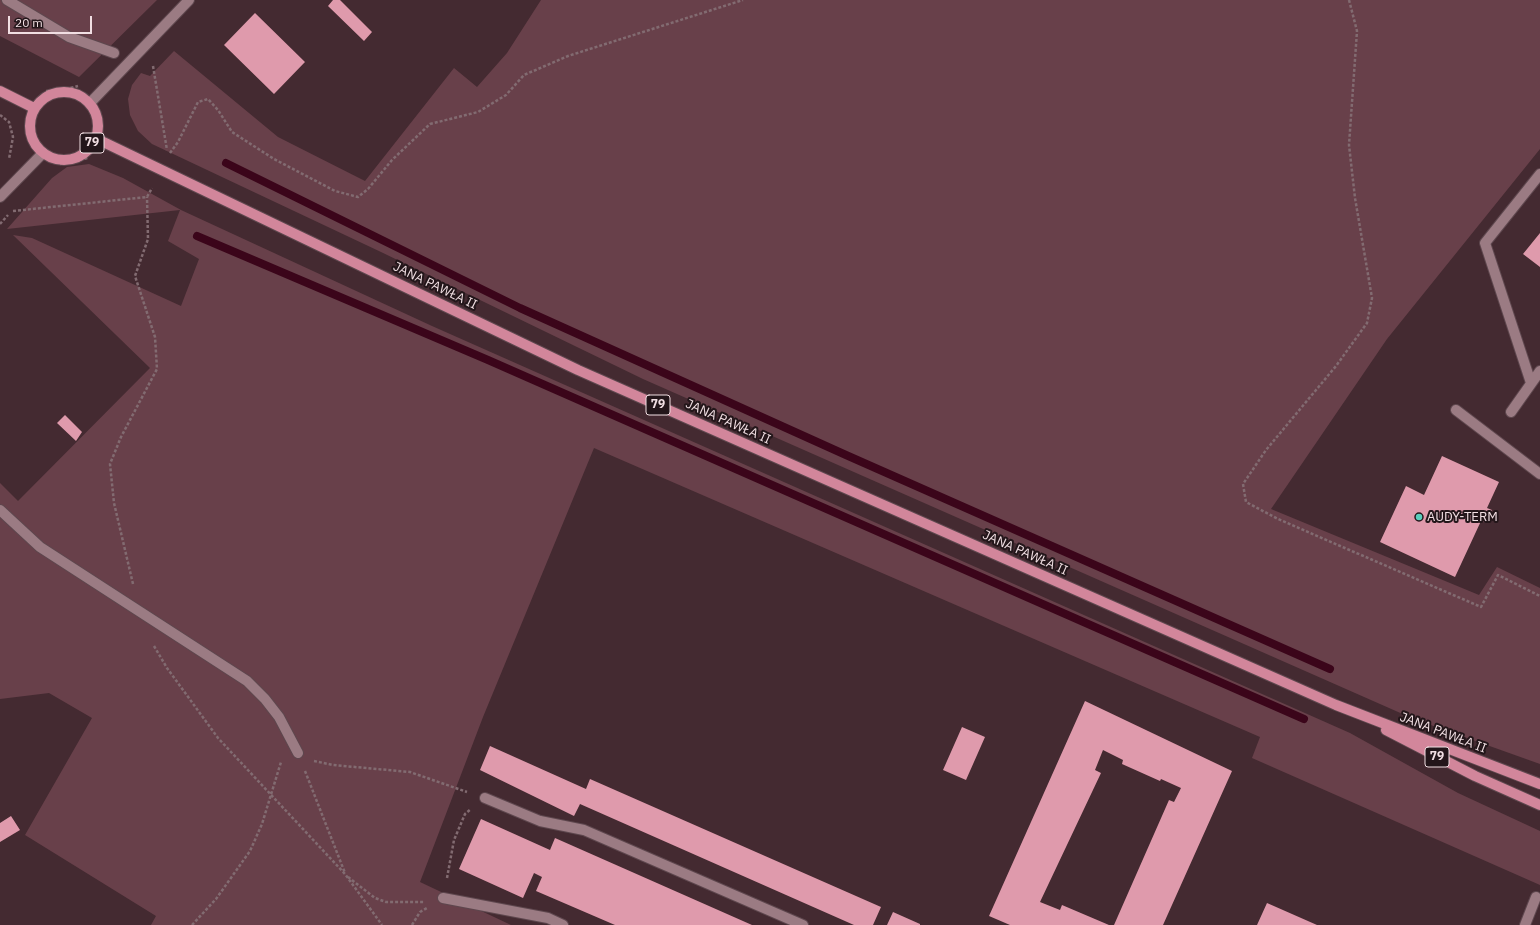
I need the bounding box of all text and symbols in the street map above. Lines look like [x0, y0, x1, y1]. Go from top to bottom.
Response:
scale bar [10, 8, 94, 34]
text: 20 m [15, 15, 43, 30]
road number: 79 [80, 133, 104, 153]
street label: JANA PAWŁA II [391, 259, 479, 313]
road number: 79 [646, 395, 670, 415]
street label: JANA PAWŁA II [683, 396, 773, 448]
place label: AUDY-TERM [1427, 509, 1498, 525]
marker: AUDY-TERM [1414, 512, 1424, 522]
street label: JANA PAWŁA II [980, 527, 1070, 579]
street label: JANA PAWŁA II [1398, 709, 1488, 757]
road number: 79 [1425, 747, 1449, 767]

